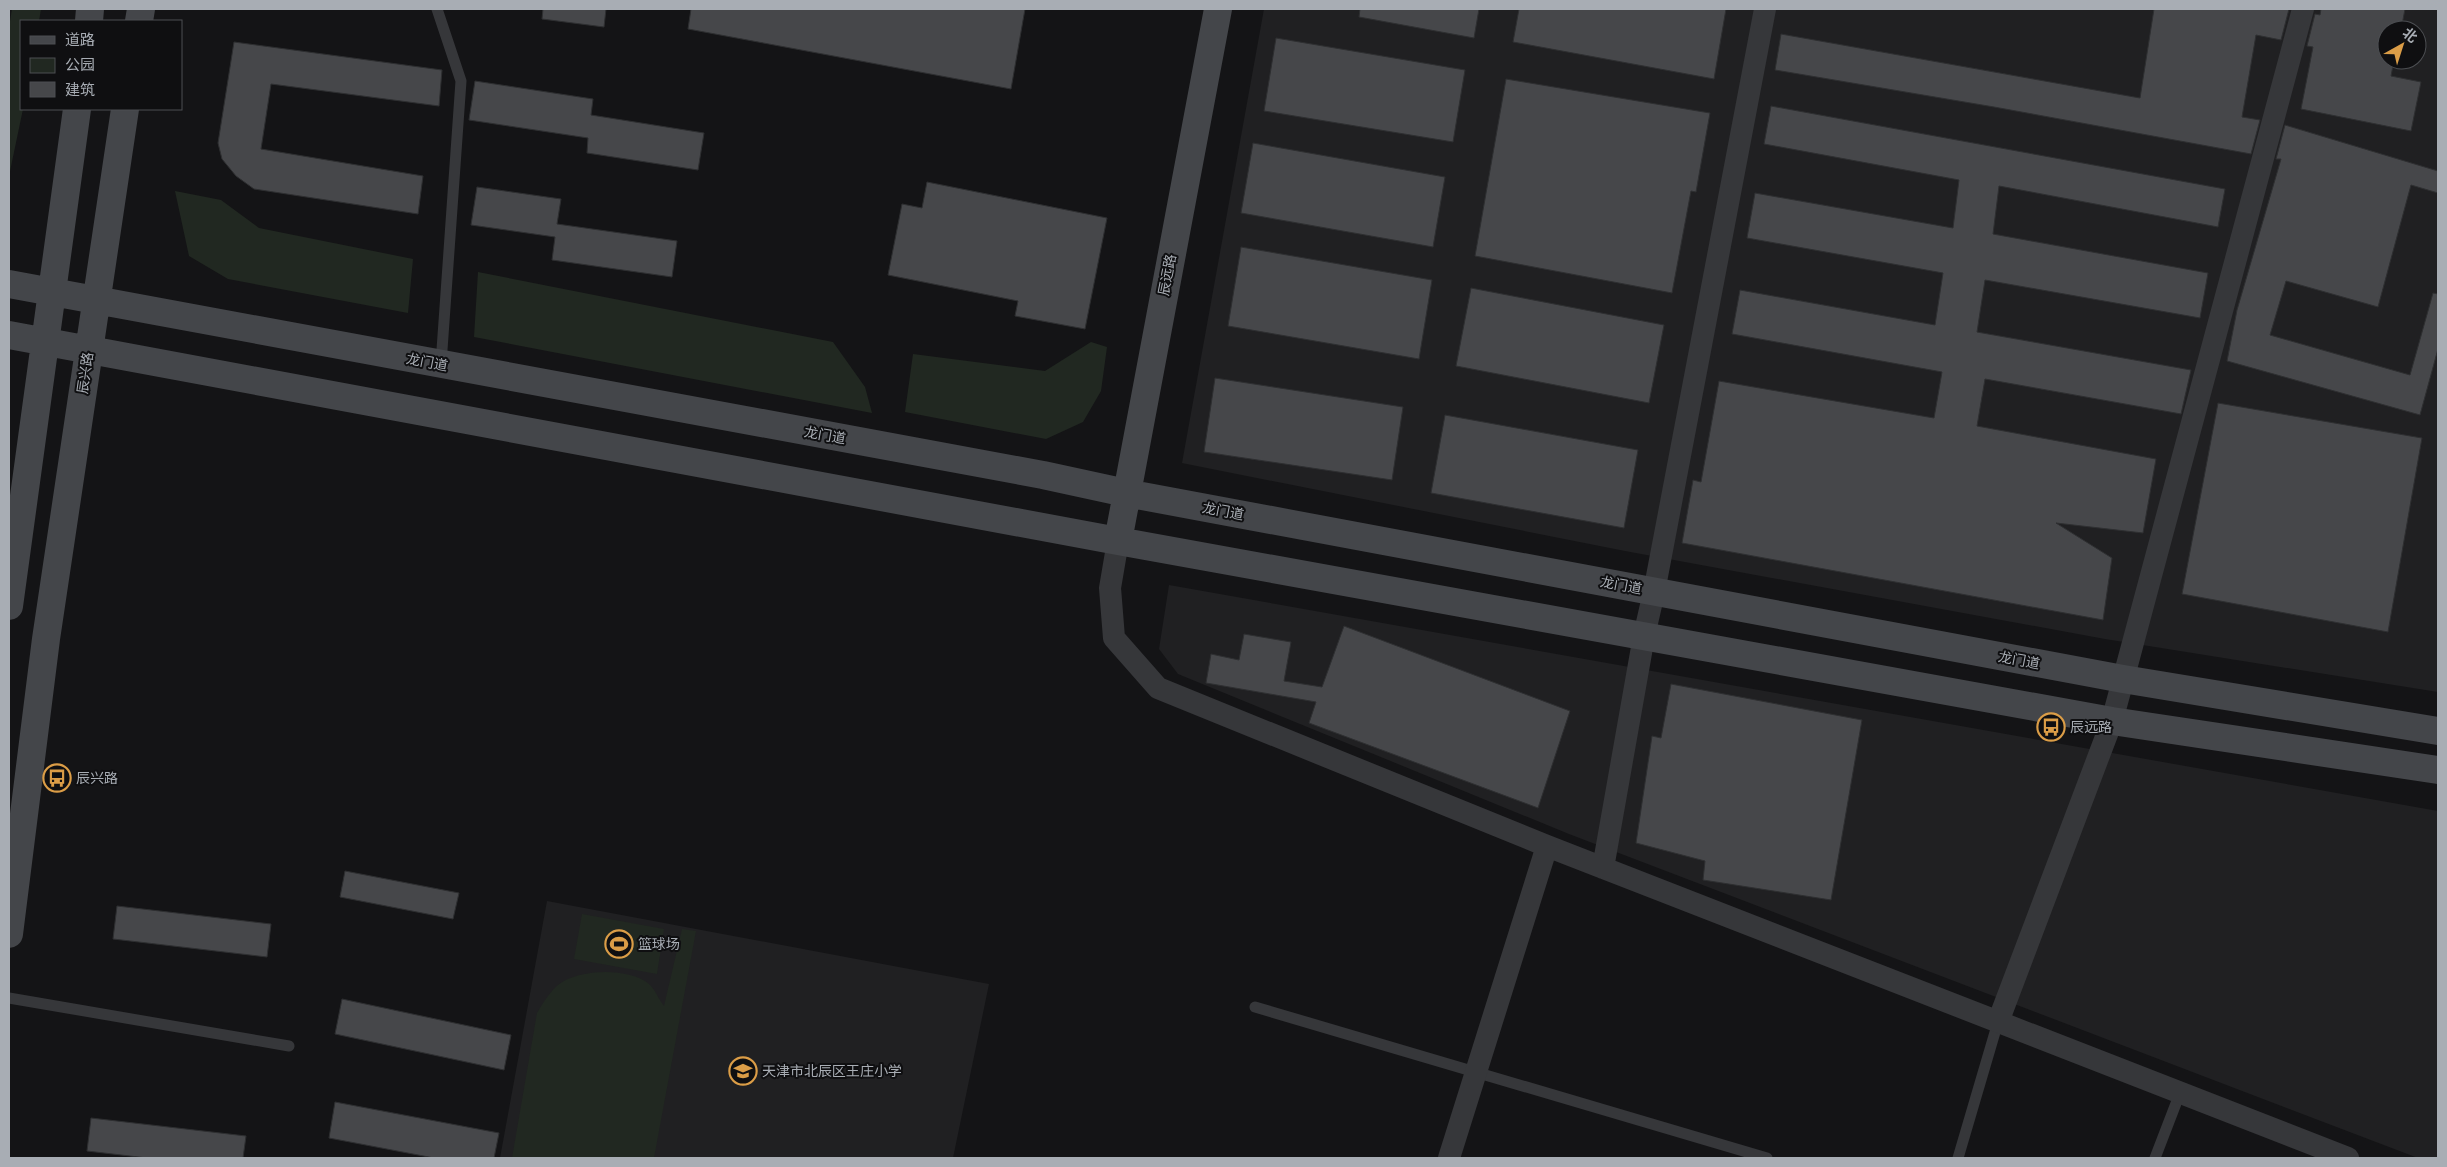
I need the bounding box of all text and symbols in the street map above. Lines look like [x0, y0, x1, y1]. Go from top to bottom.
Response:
legend [20, 20, 182, 110]
north arrow [2377, 20, 2427, 70]
text: 北 [2400, 24, 2421, 46]
text: 道路 [65, 31, 95, 49]
text: 公园 [65, 56, 95, 74]
text: 建筑 [65, 81, 95, 99]
street label: 辰远路 [1155, 253, 1179, 297]
street label: 龙门道 [405, 350, 449, 374]
street label: 辰兴路 [74, 351, 96, 395]
street label: 龙门道 [803, 423, 847, 447]
street label: 龙门道 [1201, 499, 1245, 523]
street label: 龙门道 [1599, 573, 1643, 597]
street label: 龙门道 [1997, 648, 2041, 672]
bus stop icon: 辰远路 [2036, 712, 2066, 742]
place label: 辰远路 [2070, 719, 2112, 735]
bus stop icon: 辰兴路 [42, 763, 72, 793]
place label: 辰兴路 [76, 770, 118, 786]
sports icon: 篮球场 [604, 929, 634, 959]
place label: 篮球场 [638, 936, 680, 952]
school or university icon: 天津市北辰区王庄小学 [728, 1056, 758, 1086]
place label: 天津市北辰区王庄小学 [762, 1063, 902, 1079]

